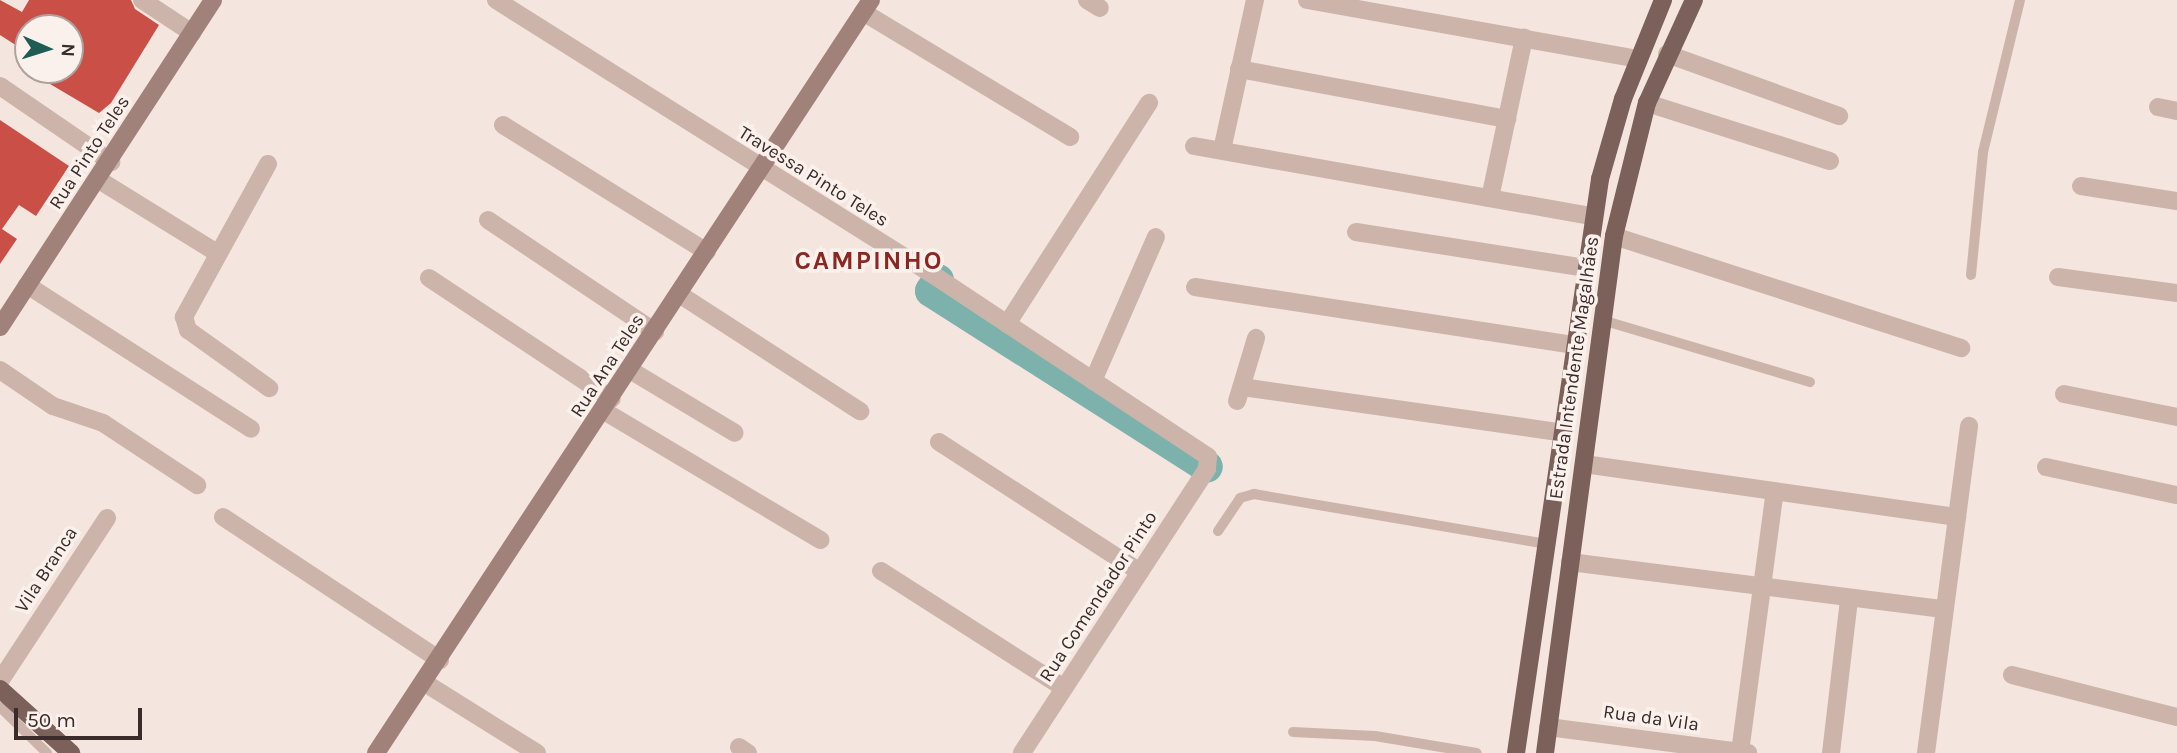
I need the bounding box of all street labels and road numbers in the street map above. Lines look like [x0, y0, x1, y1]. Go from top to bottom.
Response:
street label: Rua Pinto Teles [45, 92, 135, 214]
street label: Travessa Pinto Teles [734, 122, 892, 232]
street label: Estrada Intendente Magalhães [1545, 235, 1605, 501]
street label: Rua Ana Teles [566, 310, 650, 422]
street label: Rua Comendador Pinto [1035, 507, 1163, 687]
street label: Vila Branca [11, 523, 83, 617]
street label: Rua da Vila [1602, 701, 1700, 737]

